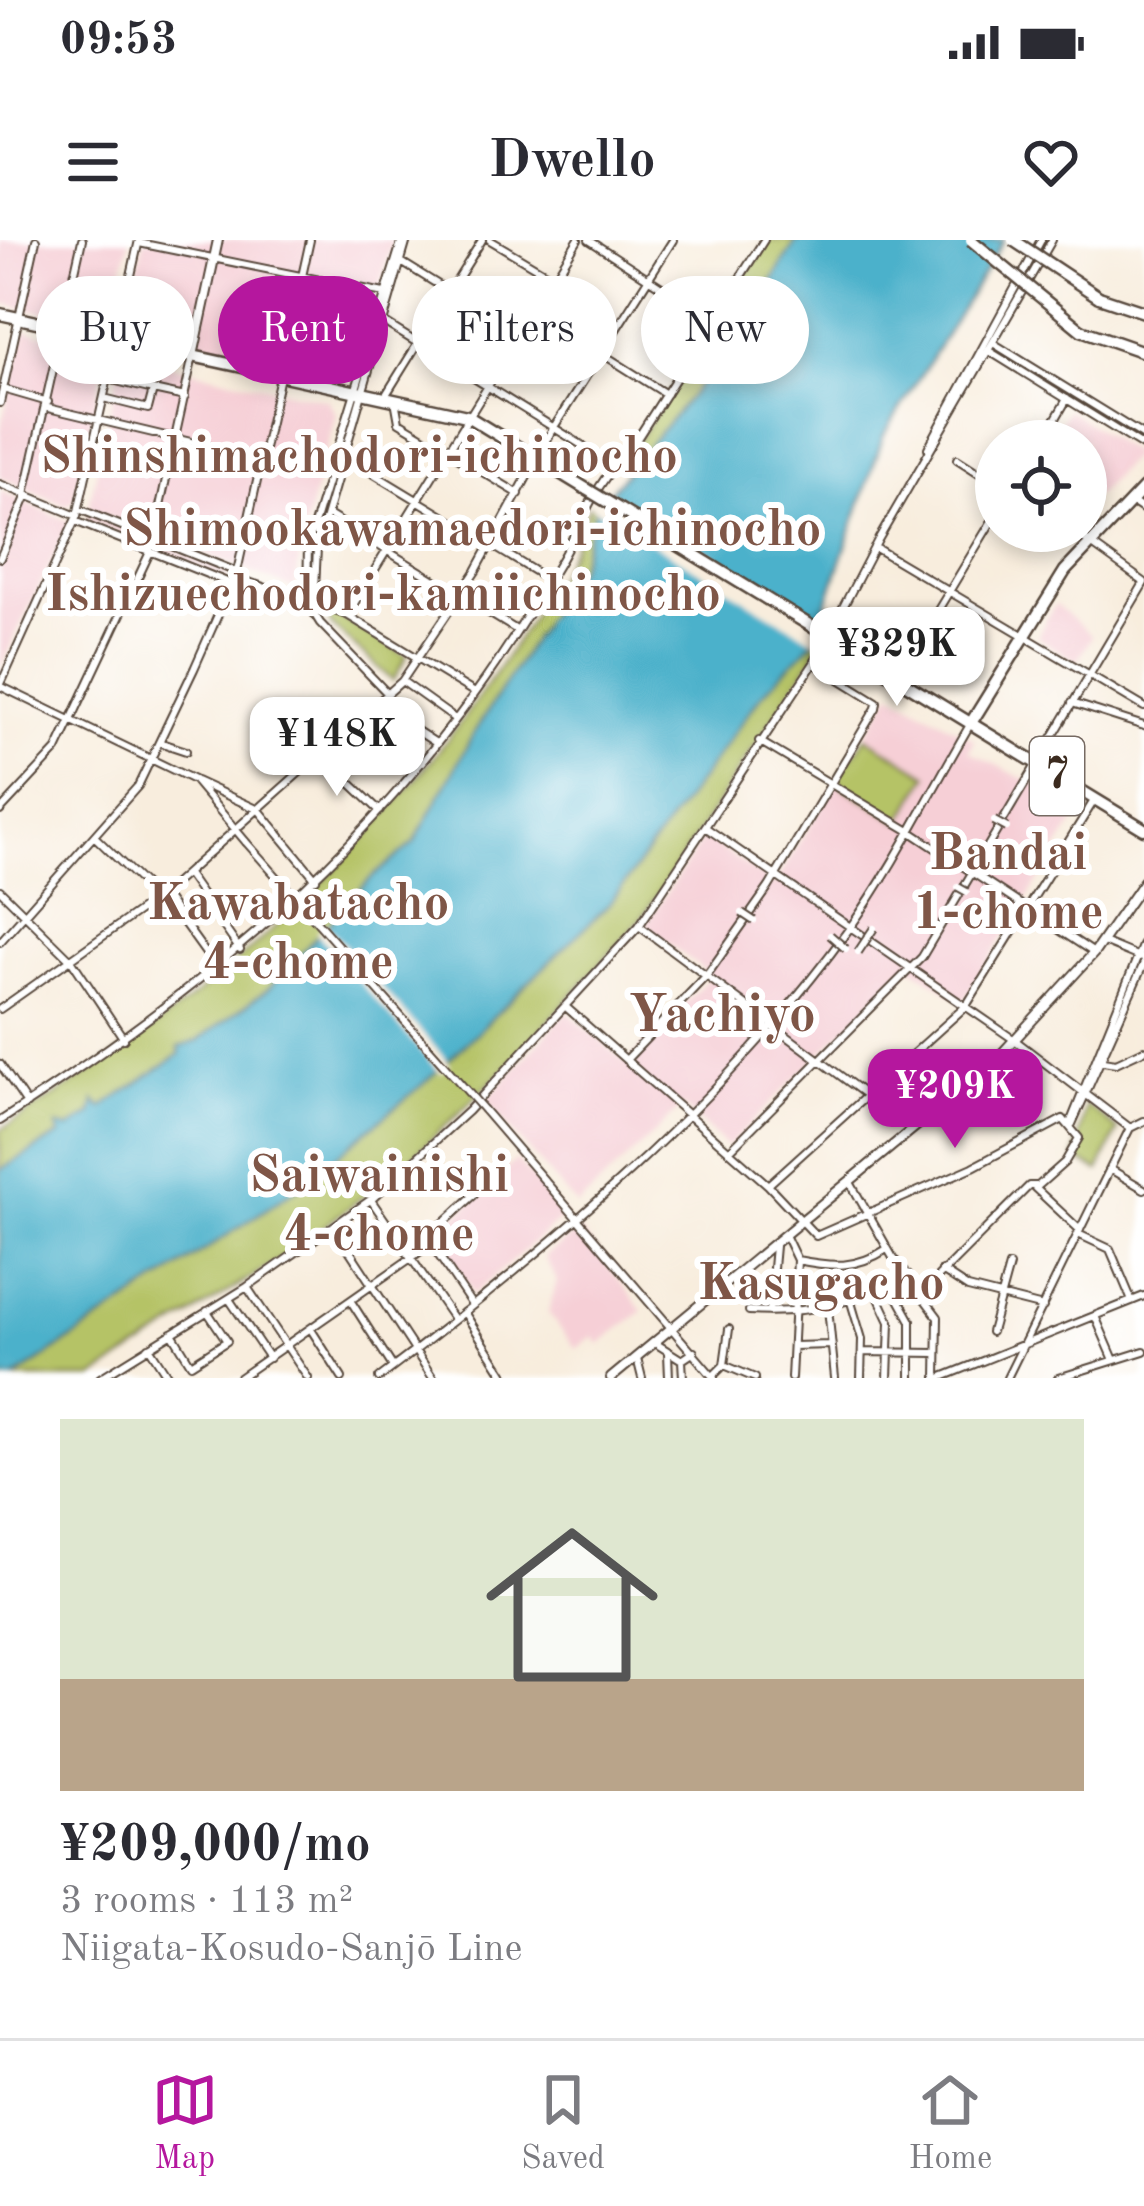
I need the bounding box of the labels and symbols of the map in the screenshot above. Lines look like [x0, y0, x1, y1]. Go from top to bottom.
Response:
district label: Shinshimachodori-ichinocho [40, 433, 678, 484]
district label: Shimookawamaedori-ichinocho [123, 506, 821, 557]
district label: Ishizuechodori-kamiichinocho [45, 571, 721, 622]
pin: ¥329K [813, 607, 981, 709]
pin: ¥148K [253, 697, 421, 799]
road number: 7 [1030, 737, 1084, 815]
district label: Bandai 1-chome [912, 830, 1104, 940]
district label: Kawabatacho 4-chome [147, 880, 449, 990]
district label: Yachiyo [628, 990, 816, 1044]
pin: ¥209K [871, 1049, 1039, 1151]
district label: Saiwainishi 4-chome [249, 1152, 509, 1262]
district label: Kasugacho [697, 1260, 945, 1312]

